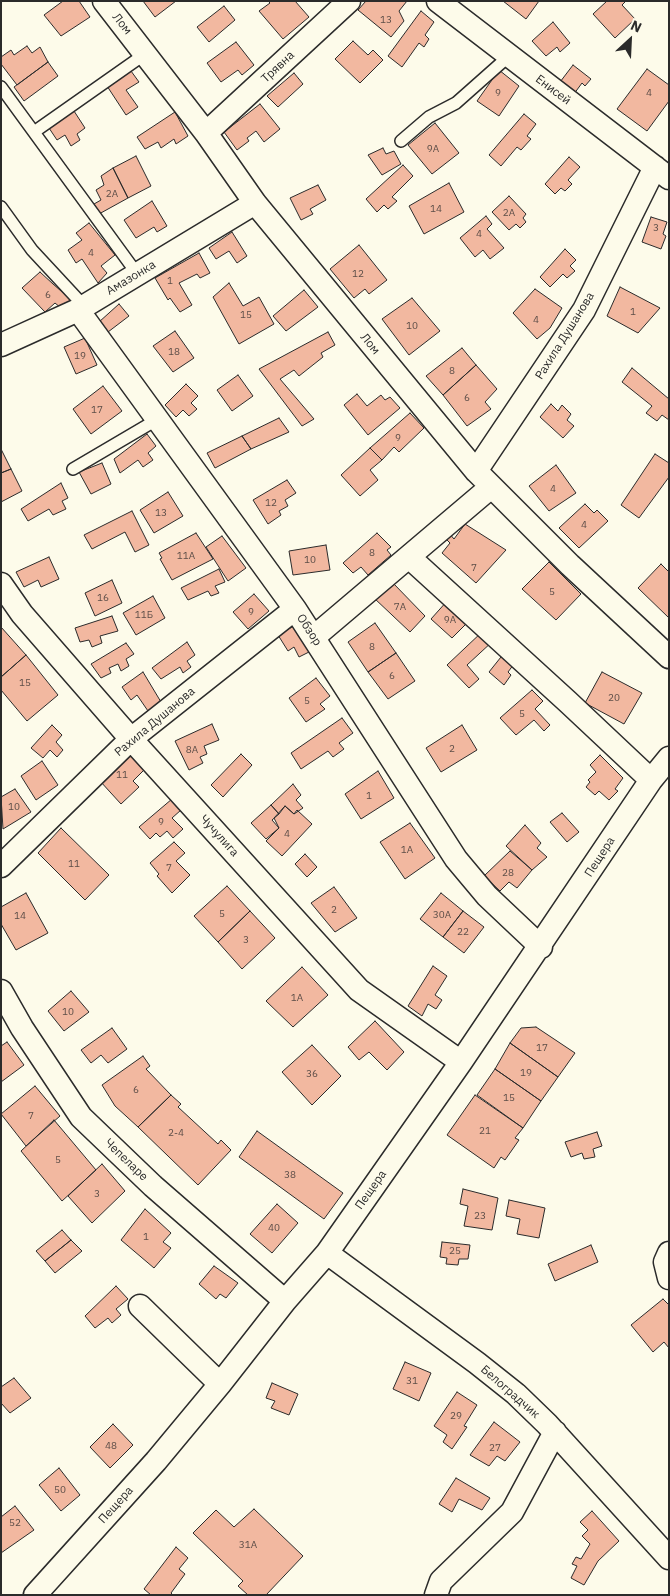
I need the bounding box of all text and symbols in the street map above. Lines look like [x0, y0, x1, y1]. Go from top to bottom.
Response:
street label: Лом [109, 10, 135, 38]
house number: 13 [380, 14, 392, 26]
north arrow [605, 15, 655, 65]
text: N [628, 16, 645, 37]
street label: Трявна [259, 48, 297, 86]
street label: Енисей [532, 72, 574, 108]
house number: 9 [495, 87, 501, 99]
house number: 4 [646, 87, 652, 99]
house number: 9А [427, 143, 439, 155]
house number: 2А [106, 188, 118, 200]
house number: 14 [430, 203, 442, 215]
house number: 2А [503, 207, 515, 219]
house number: 3 [653, 222, 659, 234]
house number: 4 [476, 228, 482, 240]
house number: 4 [88, 247, 94, 259]
street label: Амазонка [104, 258, 158, 298]
house number: 12 [352, 268, 364, 280]
house number: 1 [167, 275, 173, 287]
house number: 6 [45, 289, 51, 301]
street label: Рахила Душанова [532, 290, 598, 382]
house number: 1 [630, 306, 636, 318]
house number: 15 [240, 309, 252, 321]
house number: 4 [533, 314, 539, 326]
house number: 10 [406, 320, 418, 332]
street label: Лом [357, 330, 383, 358]
house number: 18 [168, 346, 180, 358]
house number: 19 [74, 350, 86, 362]
house number: 8 [449, 365, 455, 377]
house number: 6 [464, 392, 470, 404]
house number: 17 [91, 404, 103, 416]
house number: 9 [395, 432, 401, 444]
house number: 4 [550, 483, 556, 495]
house number: 12 [265, 497, 277, 509]
house number: 13 [155, 507, 167, 519]
house number: 4 [581, 519, 587, 531]
house number: 8 [369, 547, 375, 559]
house number: 11А [177, 550, 195, 562]
house number: 10 [304, 554, 316, 566]
house number: 7 [471, 562, 477, 574]
house number: 5 [549, 586, 555, 598]
house number: 16 [97, 592, 109, 604]
house number: 7А [394, 601, 406, 613]
house number: 9 [248, 606, 254, 618]
house number: 11Б [135, 609, 153, 621]
street label: Обзор [293, 611, 325, 649]
house number: 9А [444, 614, 456, 626]
house number: 8 [369, 641, 375, 653]
house number: 6 [389, 670, 395, 682]
house number: 15 [19, 677, 31, 689]
street label: Рахила Душанова [112, 684, 198, 760]
house number: 20 [608, 692, 620, 704]
house number: 5 [304, 695, 310, 707]
house number: 5 [519, 708, 525, 720]
house number: 2 [449, 743, 455, 755]
house number: 8А [186, 744, 198, 756]
house number: 11 [116, 769, 128, 781]
house number: 1 [366, 790, 372, 802]
house number: 10 [8, 801, 20, 813]
street label: Чучулига [196, 812, 242, 860]
house number: 9 [158, 816, 164, 828]
house number: 4 [284, 828, 290, 840]
street label: Пещера [582, 834, 618, 880]
house number: 1А [401, 844, 413, 856]
house number: 11 [68, 858, 80, 870]
house number: 7 [166, 862, 172, 874]
house number: 28 [502, 867, 514, 879]
house number: 2 [331, 904, 337, 916]
house number: 5 [219, 908, 225, 920]
house number: 30А [433, 909, 451, 921]
house number: 14 [14, 910, 26, 922]
house number: 22 [457, 926, 469, 938]
house number: 3 [243, 934, 249, 946]
house number: 1А [291, 992, 303, 1004]
house number: 10 [62, 1006, 74, 1018]
house number: 17 [536, 1042, 548, 1054]
house number: 19 [520, 1067, 532, 1079]
house number: 36 [306, 1068, 318, 1080]
house number: 6 [133, 1084, 139, 1096]
house number: 15 [503, 1092, 515, 1104]
house number: 7 [28, 1110, 34, 1122]
house number: 21 [479, 1125, 491, 1137]
house number: 2-4 [168, 1127, 184, 1139]
street label: Чепеларе [101, 1136, 151, 1184]
house number: 5 [55, 1154, 61, 1166]
street label: Пещера [352, 1168, 390, 1212]
house number: 38 [284, 1169, 296, 1181]
house number: 3 [94, 1188, 100, 1200]
house number: 23 [474, 1210, 486, 1222]
house number: 40 [268, 1222, 280, 1234]
house number: 1 [143, 1231, 149, 1243]
house number: 25 [449, 1245, 461, 1257]
street label: Белоградчик [478, 1362, 542, 1422]
house number: 31 [406, 1375, 418, 1387]
house number: 29 [450, 1410, 462, 1422]
house number: 48 [105, 1440, 117, 1452]
house number: 27 [489, 1442, 501, 1454]
house number: 50 [54, 1484, 66, 1496]
street label: Пещера [96, 1484, 136, 1526]
house number: 52 [9, 1517, 21, 1529]
house number: 31А [239, 1539, 257, 1551]

